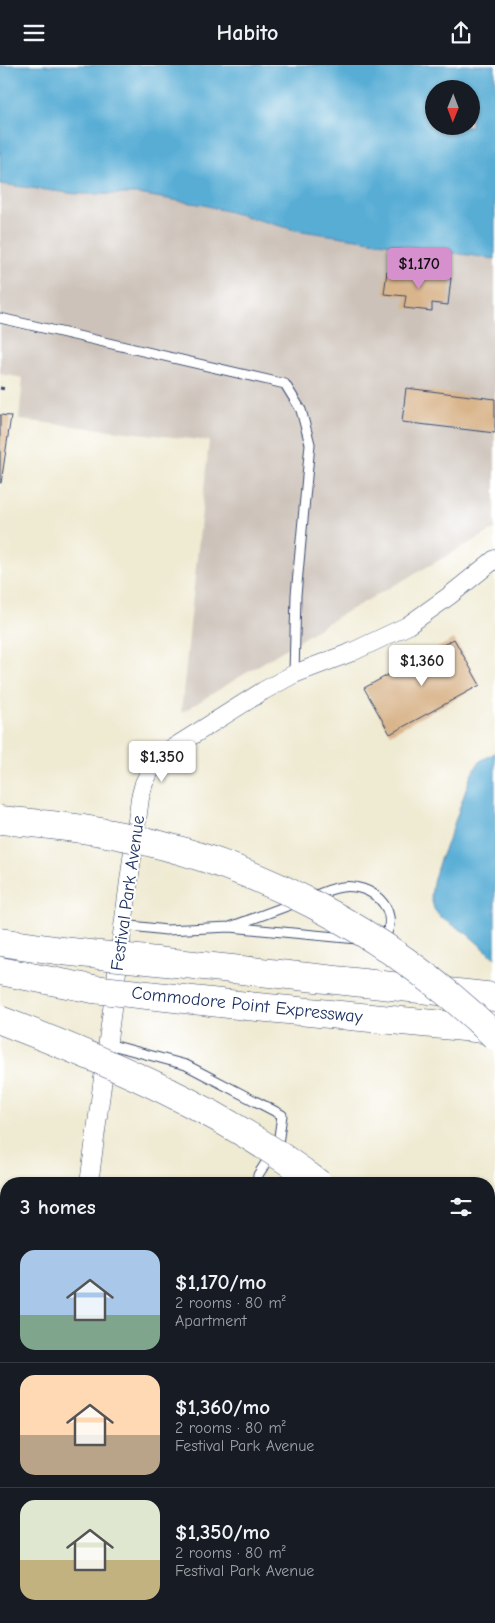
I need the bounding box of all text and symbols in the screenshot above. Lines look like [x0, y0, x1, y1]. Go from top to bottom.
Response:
icon: menu [20, 19, 48, 47]
icon: share [447, 19, 475, 47]
text: Habito [217, 20, 278, 46]
north arrow [425, 80, 480, 135]
map controls [425, 80, 480, 135]
pin: $1,170 [378, 247, 460, 290]
text: $1,170 [398, 255, 440, 273]
pin: $1,360 [381, 645, 463, 687]
text: $1,360 [400, 652, 444, 670]
pin: $1,350 [121, 741, 203, 783]
text: $1,350 [140, 748, 184, 766]
street label: Festival Park Avenue [107, 814, 149, 972]
street label: Commodore Point Expressway [130, 982, 365, 1028]
icon: filters [447, 1193, 475, 1221]
text: 3 homes [20, 1195, 96, 1219]
icon: home [60, 1270, 120, 1330]
text: $1,170/mo [175, 1270, 266, 1294]
text: 2 rooms · 80 m² [175, 1294, 286, 1312]
text: Apartment [175, 1312, 247, 1330]
icon: home [60, 1395, 120, 1455]
text: $1,360/mo [175, 1395, 270, 1419]
text: 2 rooms · 80 m² [175, 1419, 286, 1437]
text: Festival Park Avenue [175, 1437, 314, 1455]
icon: home [60, 1520, 120, 1580]
text: $1,350/mo [175, 1520, 270, 1544]
text: 2 rooms · 80 m² [175, 1544, 286, 1562]
text: Festival Park Avenue [175, 1562, 314, 1580]

